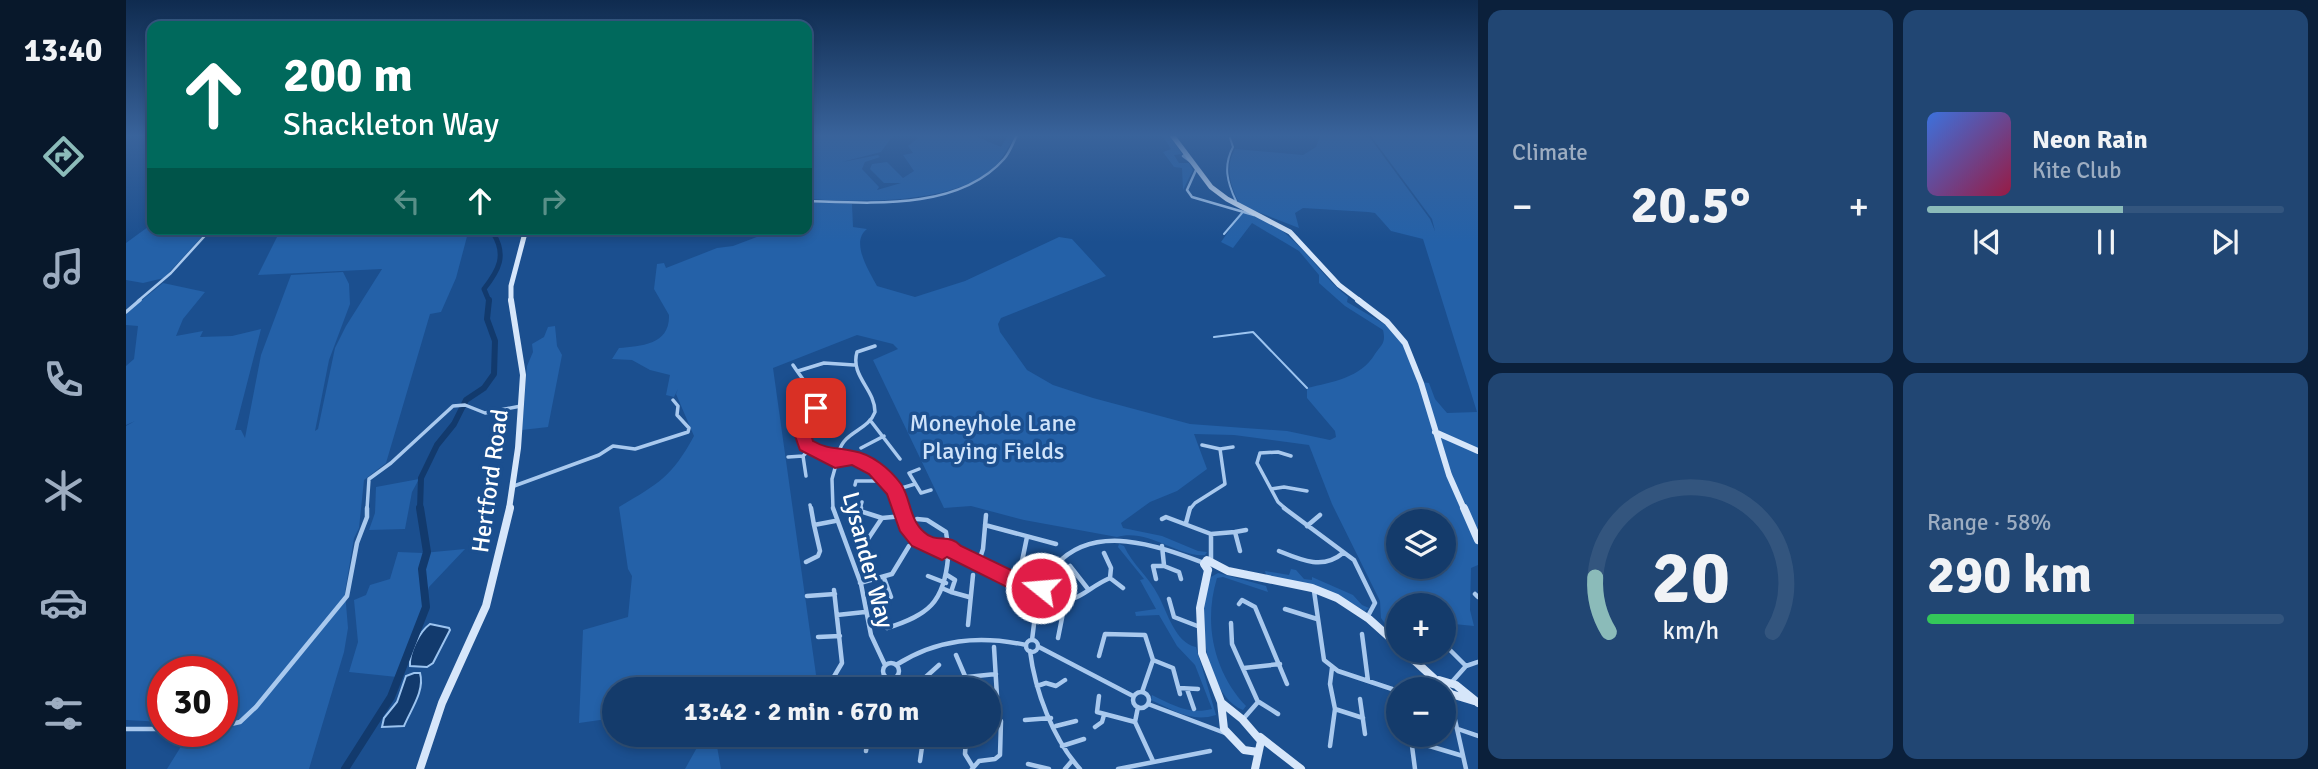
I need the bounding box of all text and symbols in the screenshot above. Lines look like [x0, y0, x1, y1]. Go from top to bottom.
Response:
text: 13:40 [24, 31, 102, 70]
text: 200 m [283, 45, 413, 105]
icon: ahead [168, 49, 259, 140]
text: Shackleton Way [283, 105, 499, 144]
text: Neon Rain [2032, 124, 2148, 156]
icon: directions [39, 132, 88, 181]
text: Climate [1512, 138, 1588, 167]
text: Kite Club [2032, 156, 2121, 185]
text: 20.5° [1631, 173, 1750, 237]
icon: left [388, 182, 426, 220]
icon: ahead [461, 182, 499, 220]
icon: right [534, 182, 572, 220]
text: − [1512, 183, 1533, 230]
text: + [1848, 183, 1869, 230]
icon: previous [1968, 223, 2006, 261]
icon: pause [2087, 223, 2125, 261]
icon: next [2206, 223, 2244, 261]
icon: music [39, 244, 88, 293]
icon: phone [39, 355, 88, 404]
pin [786, 378, 846, 438]
icon: arrive [797, 389, 835, 427]
street label: Hertford Road [465, 407, 515, 555]
park label: Moneyhole Lane Playing Fields [909, 408, 1077, 466]
icon: climate [39, 466, 88, 515]
street label: Lysander Way [835, 489, 901, 631]
text: Range · 58% [1927, 508, 2051, 537]
map controls [1386, 509, 1456, 747]
button: layers [1386, 509, 1456, 579]
text: 20 [1651, 534, 1730, 623]
text: 290 km [1927, 543, 2092, 607]
position arrow [1004, 551, 1078, 625]
icon: car [39, 578, 88, 627]
button: + [1386, 593, 1456, 663]
text: km/h [1662, 615, 1719, 646]
speed limit sign: 30 [147, 656, 238, 747]
button: − [1386, 677, 1456, 747]
icon: filters [39, 689, 88, 738]
text: 13:42 · 2 min · 670 m [684, 696, 919, 728]

